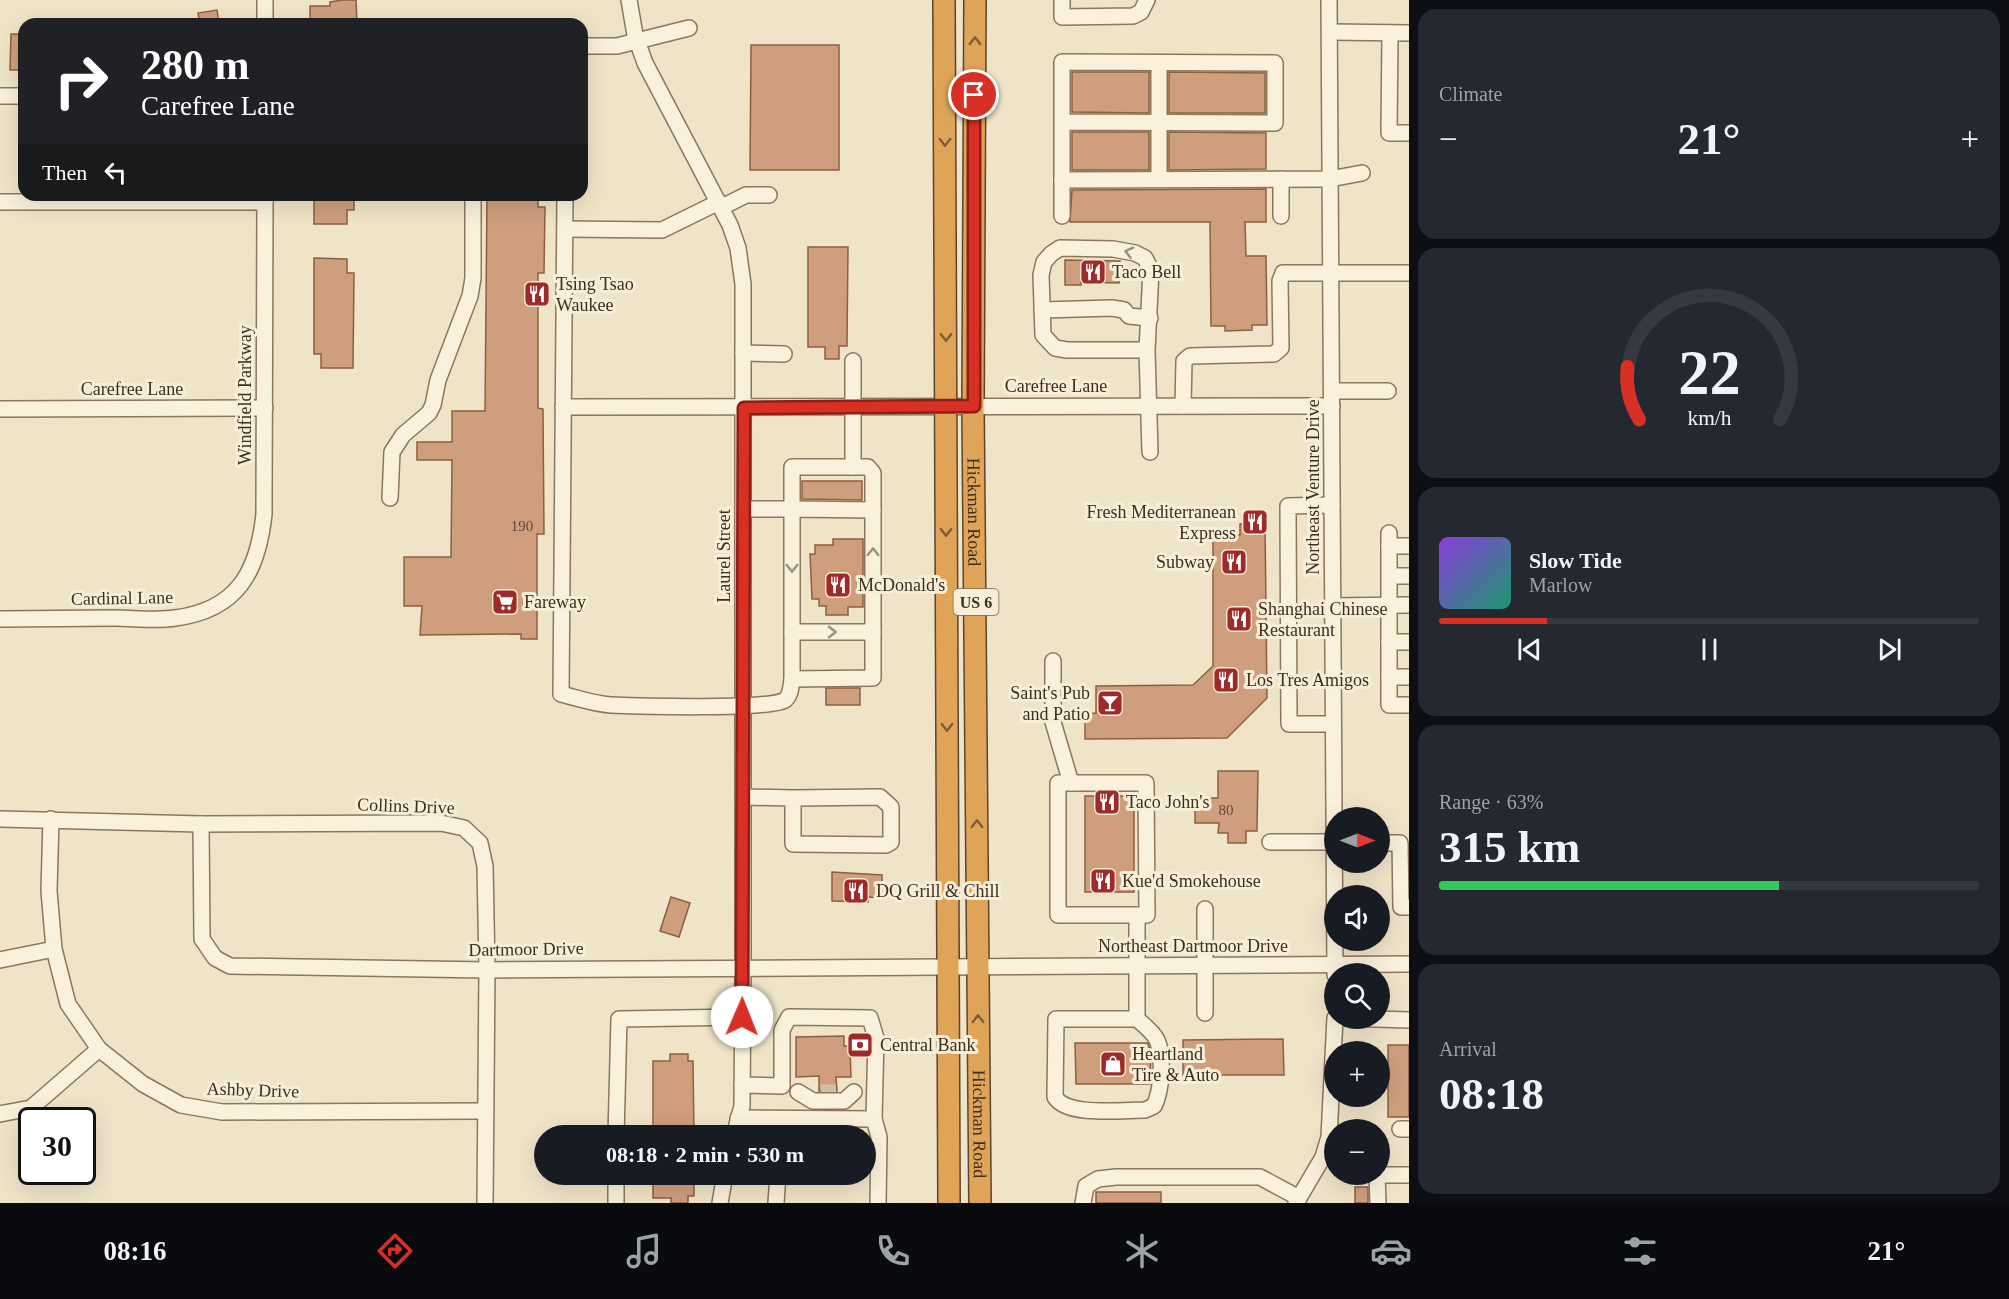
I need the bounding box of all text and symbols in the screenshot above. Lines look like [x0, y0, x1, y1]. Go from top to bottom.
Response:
one-way arrow [969, 36, 981, 45]
icon: right [42, 42, 120, 120]
text: 280 m [141, 42, 250, 88]
pin [948, 69, 999, 120]
icon: arrive [957, 78, 990, 111]
text: Climate [1439, 83, 1502, 105]
text: Carefree Lane [141, 91, 295, 121]
text: 21° [1678, 114, 1741, 164]
text: − [1439, 121, 1458, 157]
text: + [1960, 121, 1979, 157]
one-way arrow [939, 138, 951, 147]
icon: left [99, 156, 132, 189]
text: Then [42, 160, 87, 185]
one-way arrow [1124, 247, 1134, 260]
restaurant icon: Taco Bell [1078, 257, 1108, 287]
place label: Taco Bell [1112, 262, 1181, 282]
place label: Tsing Tsao Waukee [556, 274, 634, 315]
restaurant icon: Tsing Tsao Waukee [522, 279, 552, 309]
street label: Windfield Parkway [235, 325, 255, 465]
one-way arrow [940, 333, 952, 342]
text: 22 [1678, 338, 1740, 407]
street label: Carefree Lane [1005, 376, 1107, 396]
street label: Carefree Lane [81, 379, 183, 399]
street label: Northeast Venture Drive [1303, 399, 1323, 575]
text: km/h [1687, 406, 1731, 430]
street label: Hickman Road [963, 458, 984, 566]
place label: Fresh Mediterranean Express [1087, 502, 1236, 543]
restaurant icon: Fresh Mediterranean Express [1240, 507, 1270, 537]
street label: Laurel Street [714, 509, 734, 603]
house number: 190 [511, 518, 533, 534]
one-way arrow [940, 528, 952, 537]
restaurant icon: Subway [1219, 547, 1249, 577]
one-way arrow [867, 548, 879, 557]
text: Slow Tide [1529, 548, 1622, 573]
place label: Subway [1156, 552, 1214, 572]
one-way arrow [786, 563, 798, 572]
restaurant icon: McDonald's [823, 570, 853, 600]
text: Marlow [1529, 574, 1592, 596]
place label: McDonald's [858, 575, 945, 595]
street label: Cardinal Lane [71, 587, 173, 609]
supermarket icon: Fareway [490, 587, 520, 617]
road number: US 6 [954, 589, 998, 615]
place label: Fareway [524, 592, 586, 612]
place label: Shanghai Chinese Restaurant [1258, 599, 1387, 640]
restaurant icon: Shanghai Chinese Restaurant [1224, 604, 1254, 634]
one-way arrow [828, 626, 837, 638]
icon: previous [1513, 633, 1546, 666]
icon: pause [1693, 633, 1726, 666]
icon: next [1873, 633, 1906, 666]
restaurant icon: Los Tres Amigos [1211, 665, 1241, 695]
place label: Los Tres Amigos [1246, 670, 1369, 690]
place label: Saint's Pub and Patio [1010, 683, 1090, 724]
bar icon: Saint's Pub and Patio [1095, 688, 1125, 718]
one-way arrow [941, 723, 953, 732]
restaurant icon: Taco John's [1092, 787, 1122, 817]
text: Range · 63% [1439, 791, 1543, 813]
place label: Taco John's [1126, 792, 1209, 812]
street label: Collins Drive [357, 794, 455, 818]
house number: 80 [1219, 802, 1234, 818]
north arrow [1324, 807, 1390, 873]
map controls [1324, 807, 1390, 1185]
one-way arrow [971, 819, 983, 828]
text: 315 km [1439, 822, 1580, 872]
restaurant icon: Kue'd Smokehouse [1088, 866, 1118, 896]
place label: Kue'd Smokehouse [1122, 871, 1261, 891]
restaurant icon: DQ Grill & Chill [841, 876, 871, 906]
place label: DQ Grill & Chill [876, 881, 1000, 901]
button: sound [1324, 885, 1390, 951]
street label: Northeast Dartmoor Drive [1098, 936, 1288, 956]
street label: Dartmoor Drive [468, 938, 584, 960]
button: search [1324, 963, 1390, 1029]
position arrow [710, 985, 774, 1049]
one-way arrow [972, 1014, 984, 1023]
bank icon: Central Bank [845, 1030, 875, 1060]
place label: Central Bank [880, 1035, 975, 1055]
text: Arrival [1439, 1038, 1497, 1060]
button: + [1324, 1041, 1390, 1107]
place label: Heartland Tire & Auto [1132, 1044, 1219, 1085]
shop icon: Heartland Tire & Auto [1098, 1049, 1128, 1079]
text: 08:18 [1439, 1069, 1544, 1119]
street label: Hickman Road [969, 1070, 990, 1178]
street label: Ashby Drive [206, 1078, 300, 1102]
speed limit sign: 30 [18, 1107, 96, 1185]
button: − [1324, 1119, 1390, 1185]
text: 08:18 · 2 min · 530 m [606, 1142, 804, 1167]
icon: directions [374, 1230, 416, 1272]
icon: music [623, 1230, 665, 1272]
icon: phone [872, 1230, 914, 1272]
icon: climate [1121, 1230, 1163, 1272]
icon: car [1370, 1230, 1412, 1272]
icon: filters [1619, 1230, 1661, 1272]
text: 08:16 [104, 1236, 167, 1266]
text: 21° [1868, 1236, 1905, 1266]

